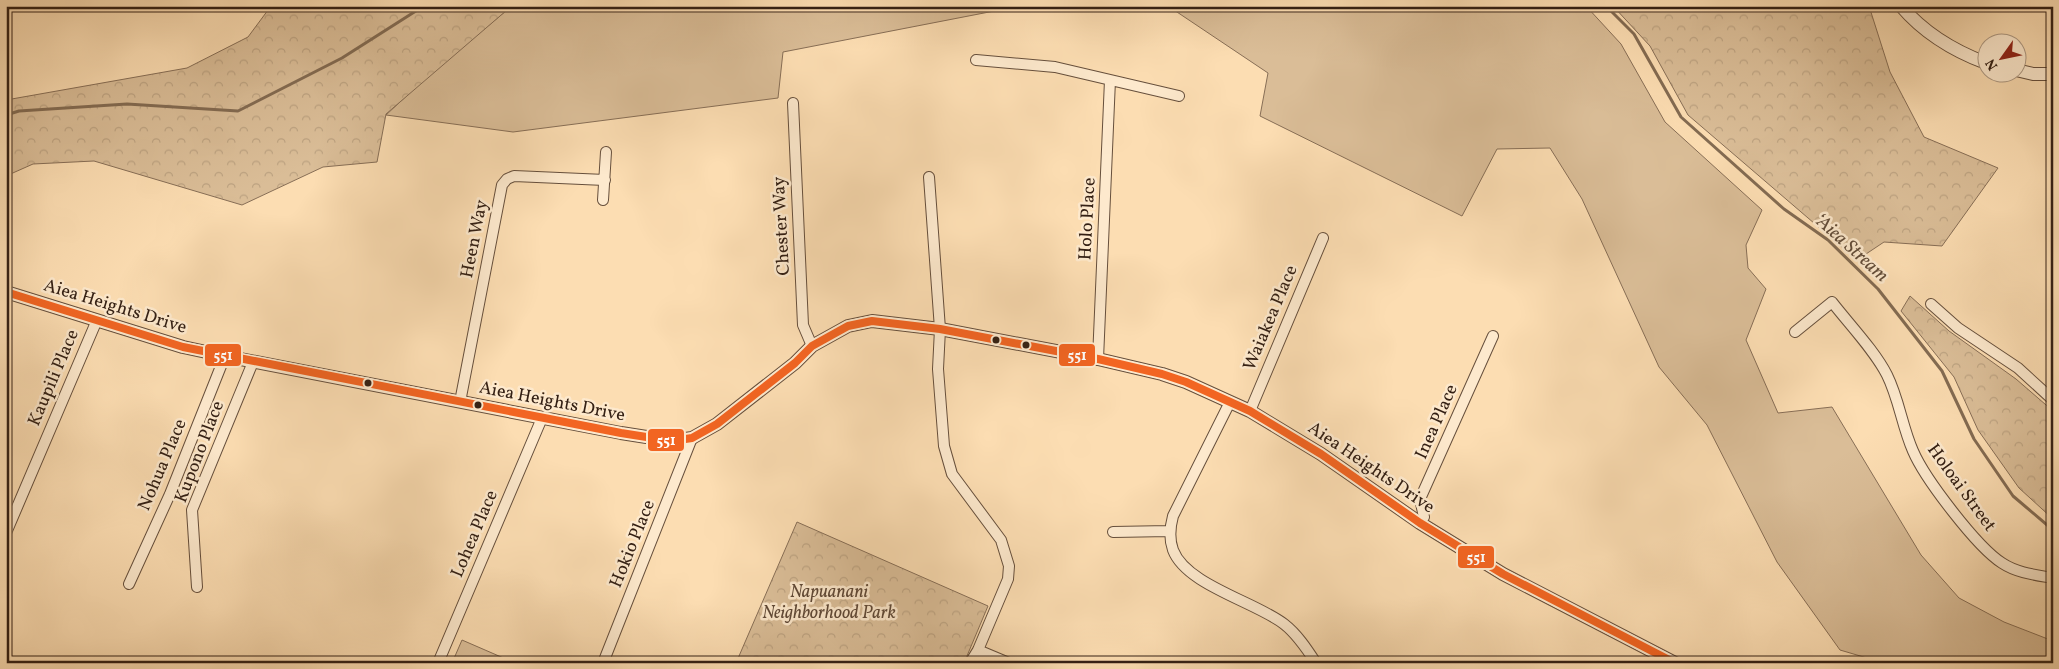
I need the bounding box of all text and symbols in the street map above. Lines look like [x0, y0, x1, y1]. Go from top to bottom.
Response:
north arrow [1976, 32, 2026, 82]
text: N [1982, 55, 2003, 74]
street label: Chester Way [767, 176, 797, 276]
street label: Holo Place [1073, 177, 1103, 261]
street label: Heen Way [455, 197, 495, 280]
water label: ʻAiea Stream [1808, 208, 1894, 288]
street label: Waiakea Place [1238, 261, 1304, 375]
street label: Aiea Heights Drive [40, 273, 190, 341]
street label: Kaupili Place [22, 326, 86, 430]
unlabelled marker [991, 335, 1001, 345]
unlabelled marker [1021, 340, 1031, 350]
line badge: 551 [204, 343, 242, 367]
line badge: 551 [1058, 343, 1096, 367]
text: 551 [213, 347, 233, 366]
text: 551 [1067, 347, 1087, 366]
street label: Aiea Heights Drive [477, 376, 627, 428]
unlabelled marker [363, 378, 373, 388]
street label: Inea Place [1409, 381, 1465, 463]
street label: Kupono Place [169, 397, 231, 507]
unlabelled marker [473, 400, 483, 410]
street label: Nohua Place [132, 415, 194, 515]
street label: Aiea Heights Drive [1303, 416, 1439, 520]
line badge: 551 [647, 428, 685, 452]
text: 551 [656, 432, 676, 451]
street label: Holoai Street [1921, 439, 2001, 537]
street label: Lohea Place [445, 486, 505, 582]
street label: Hokio Place [604, 496, 662, 592]
line badge: 551 [1457, 545, 1495, 569]
text: 551 [1466, 549, 1486, 568]
park label: Napuanani Neighborhood Park [762, 580, 896, 626]

